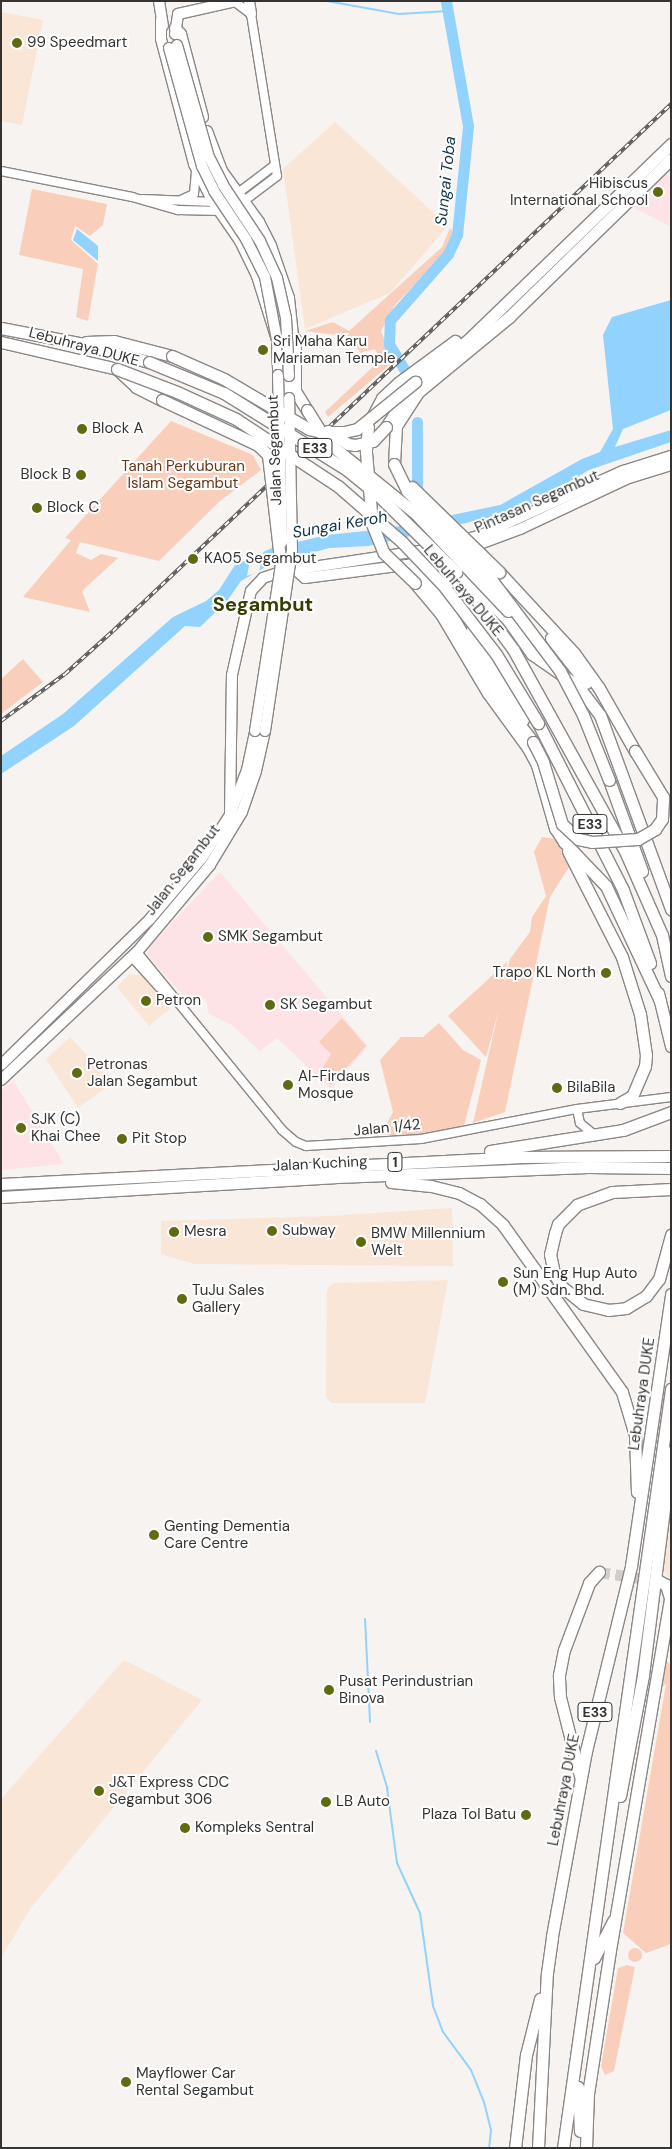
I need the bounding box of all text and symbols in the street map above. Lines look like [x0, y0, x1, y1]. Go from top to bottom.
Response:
place label: 99 Speedmart [27, 34, 127, 52]
marker: 99 Speedmart [11, 37, 23, 49]
water label: Sungai Toba [432, 135, 460, 227]
place label: Hibiscus International School [510, 174, 648, 209]
marker: Hibiscus International School [652, 186, 664, 198]
street label: Lebuhraya DUKE [27, 324, 141, 370]
place label: Sri Maha Karu Mariaman Temple [273, 332, 395, 367]
marker: Sri Maha Karu Mariaman Temple [257, 344, 269, 356]
street label: Jalan Segambut [264, 394, 286, 506]
place label: Block A [92, 420, 143, 438]
marker: Block A [76, 423, 88, 435]
road number: E33 [296, 436, 334, 459]
park label: Tanah Perkuburan Islam Segambut [121, 457, 245, 492]
place label: Block B [21, 466, 71, 484]
street label: Pintasan Segambut [472, 466, 602, 538]
marker: Block B [75, 469, 87, 481]
place label: Block C [47, 499, 99, 517]
marker: Block C [31, 502, 43, 514]
water label: Sungai Keroh [291, 507, 389, 543]
street label: Lebuhraya DUKE [420, 542, 506, 640]
place label: KA05 Segambut [204, 550, 316, 568]
marker: KA05 Segambut [186, 552, 200, 566]
district label: Segambut [213, 592, 313, 616]
road number: E33 [571, 812, 609, 836]
street label: Jalan Segambut [142, 821, 224, 919]
place label: SMK Segambut [218, 928, 323, 946]
marker: SMK Segambut [202, 931, 214, 943]
place label: Trapo KL North [492, 964, 596, 982]
marker: Trapo KL North [600, 967, 612, 979]
place label: Petron [156, 992, 201, 1010]
marker: Petron [140, 995, 152, 1007]
place label: SK Segambut [280, 996, 372, 1014]
marker: SK Segambut [264, 999, 276, 1011]
place label: Petronas Jalan Segambut [87, 1055, 198, 1090]
marker: Petronas Jalan Segambut [71, 1067, 83, 1079]
place label: Al-Firdaus Mosque [298, 1067, 370, 1102]
marker: Al-Firdaus Mosque [282, 1079, 294, 1091]
place label: BilaBila [567, 1079, 615, 1097]
marker: BilaBila [551, 1082, 563, 1094]
place label: SJK (C) Khai Chee [31, 1110, 101, 1145]
street label: Jalan 1/42 [353, 1116, 421, 1140]
marker: SJK (C) Khai Chee [15, 1122, 27, 1134]
place label: Pit Stop [132, 1130, 187, 1148]
marker: Pit Stop [116, 1133, 128, 1145]
road number: 1 [386, 1150, 404, 1174]
street label: Jalan Kuching [272, 1153, 368, 1175]
place label: Subway [282, 1222, 336, 1240]
place label: Mesra [184, 1223, 226, 1241]
place label: BMW Millennium Welt [371, 1224, 485, 1259]
marker: Subway [266, 1225, 278, 1237]
marker: Mesra [168, 1226, 180, 1238]
marker: BMW Millennium Welt [355, 1236, 367, 1248]
place label: Sun Eng Hup Auto (M) Sdn. Bhd. [513, 1264, 637, 1299]
marker: Sun Eng Hup Auto (M) Sdn. Bhd. [497, 1276, 509, 1288]
place label: TuJu Sales Gallery [192, 1281, 265, 1316]
marker: TuJu Sales Gallery [176, 1293, 188, 1305]
street label: Lebuhraya DUKE [625, 1336, 659, 1452]
place label: Genting Dementia Care Centre [164, 1517, 290, 1552]
marker: Genting Dementia Care Centre [148, 1529, 160, 1541]
place label: Pusat Perindustrian Binova [339, 1672, 473, 1707]
marker: Pusat Perindustrian Binova [323, 1684, 335, 1696]
road number: E33 [576, 1700, 614, 1724]
street label: Lebuhraya DUKE [544, 1733, 584, 1847]
place label: J&T Express CDC Segambut 306 [109, 1773, 229, 1808]
marker: J&T Express CDC Segambut 306 [93, 1785, 105, 1797]
place label: LB Auto [336, 1793, 390, 1811]
marker: LB Auto [320, 1796, 332, 1808]
place label: Plaza Tol Batu [422, 1806, 516, 1824]
marker: Plaza Tol Batu [520, 1809, 532, 1821]
place label: Kompleks Sentral [195, 1819, 314, 1837]
marker: Kompleks Sentral [179, 1822, 191, 1834]
place label: Mayflower Car Rental Segambut [136, 2064, 254, 2099]
marker: Mayflower Car Rental Segambut [120, 2076, 132, 2088]

